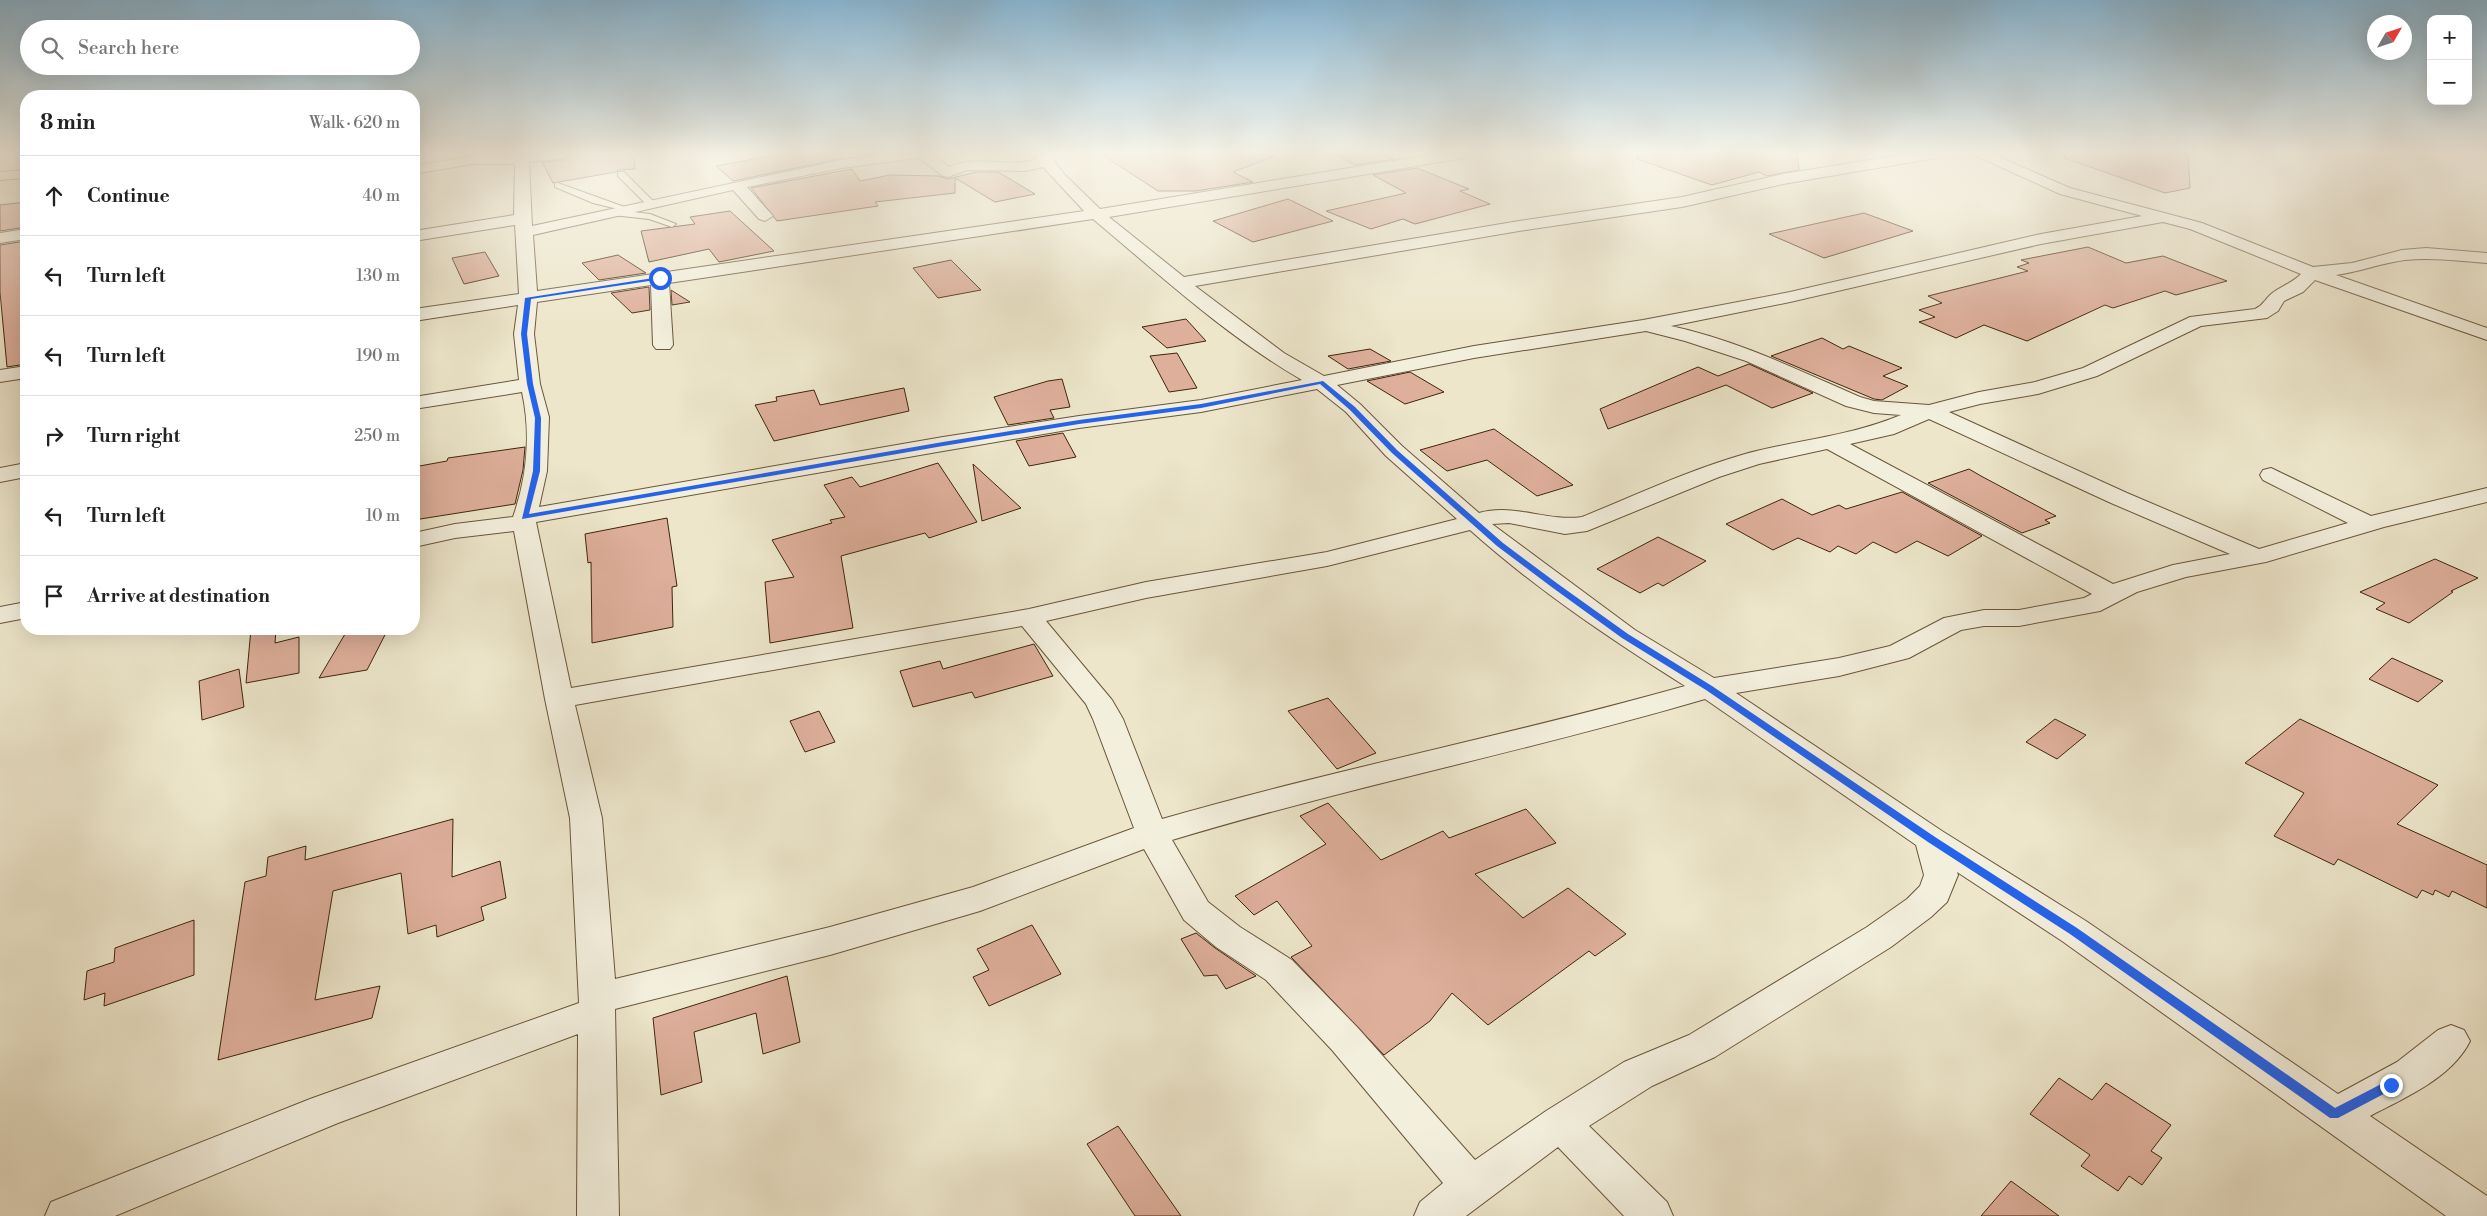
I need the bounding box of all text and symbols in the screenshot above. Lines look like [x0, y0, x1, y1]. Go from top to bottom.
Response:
north arrow [2367, 15, 2412, 60]
map controls [2427, 15, 2472, 105]
button: + [2427, 15, 2472, 60]
search box [20, 20, 420, 75]
icon: search [38, 34, 66, 62]
text: Search here [78, 36, 179, 60]
button: − [2427, 60, 2472, 105]
text: 8 min [40, 110, 95, 136]
text: Walk · 620 m [309, 113, 400, 133]
icon: ahead [40, 182, 68, 210]
text: Continue [87, 184, 170, 208]
text: 40 m [363, 186, 400, 206]
icon: left [40, 262, 68, 290]
text: Turn left [87, 264, 166, 288]
text: 130 m [356, 266, 400, 286]
route start [649, 267, 672, 290]
icon: left [40, 342, 68, 370]
text: Turn left [87, 344, 166, 368]
text: 190 m [356, 346, 400, 366]
icon: right [40, 422, 68, 450]
text: Turn right [87, 424, 180, 448]
text: 250 m [354, 426, 400, 446]
icon: left [40, 502, 68, 530]
text: Turn left [87, 504, 166, 528]
text: 10 m [366, 506, 400, 526]
icon: arrive [40, 582, 68, 610]
text: Arrive at destination [87, 584, 270, 608]
route end [2380, 1074, 2403, 1097]

